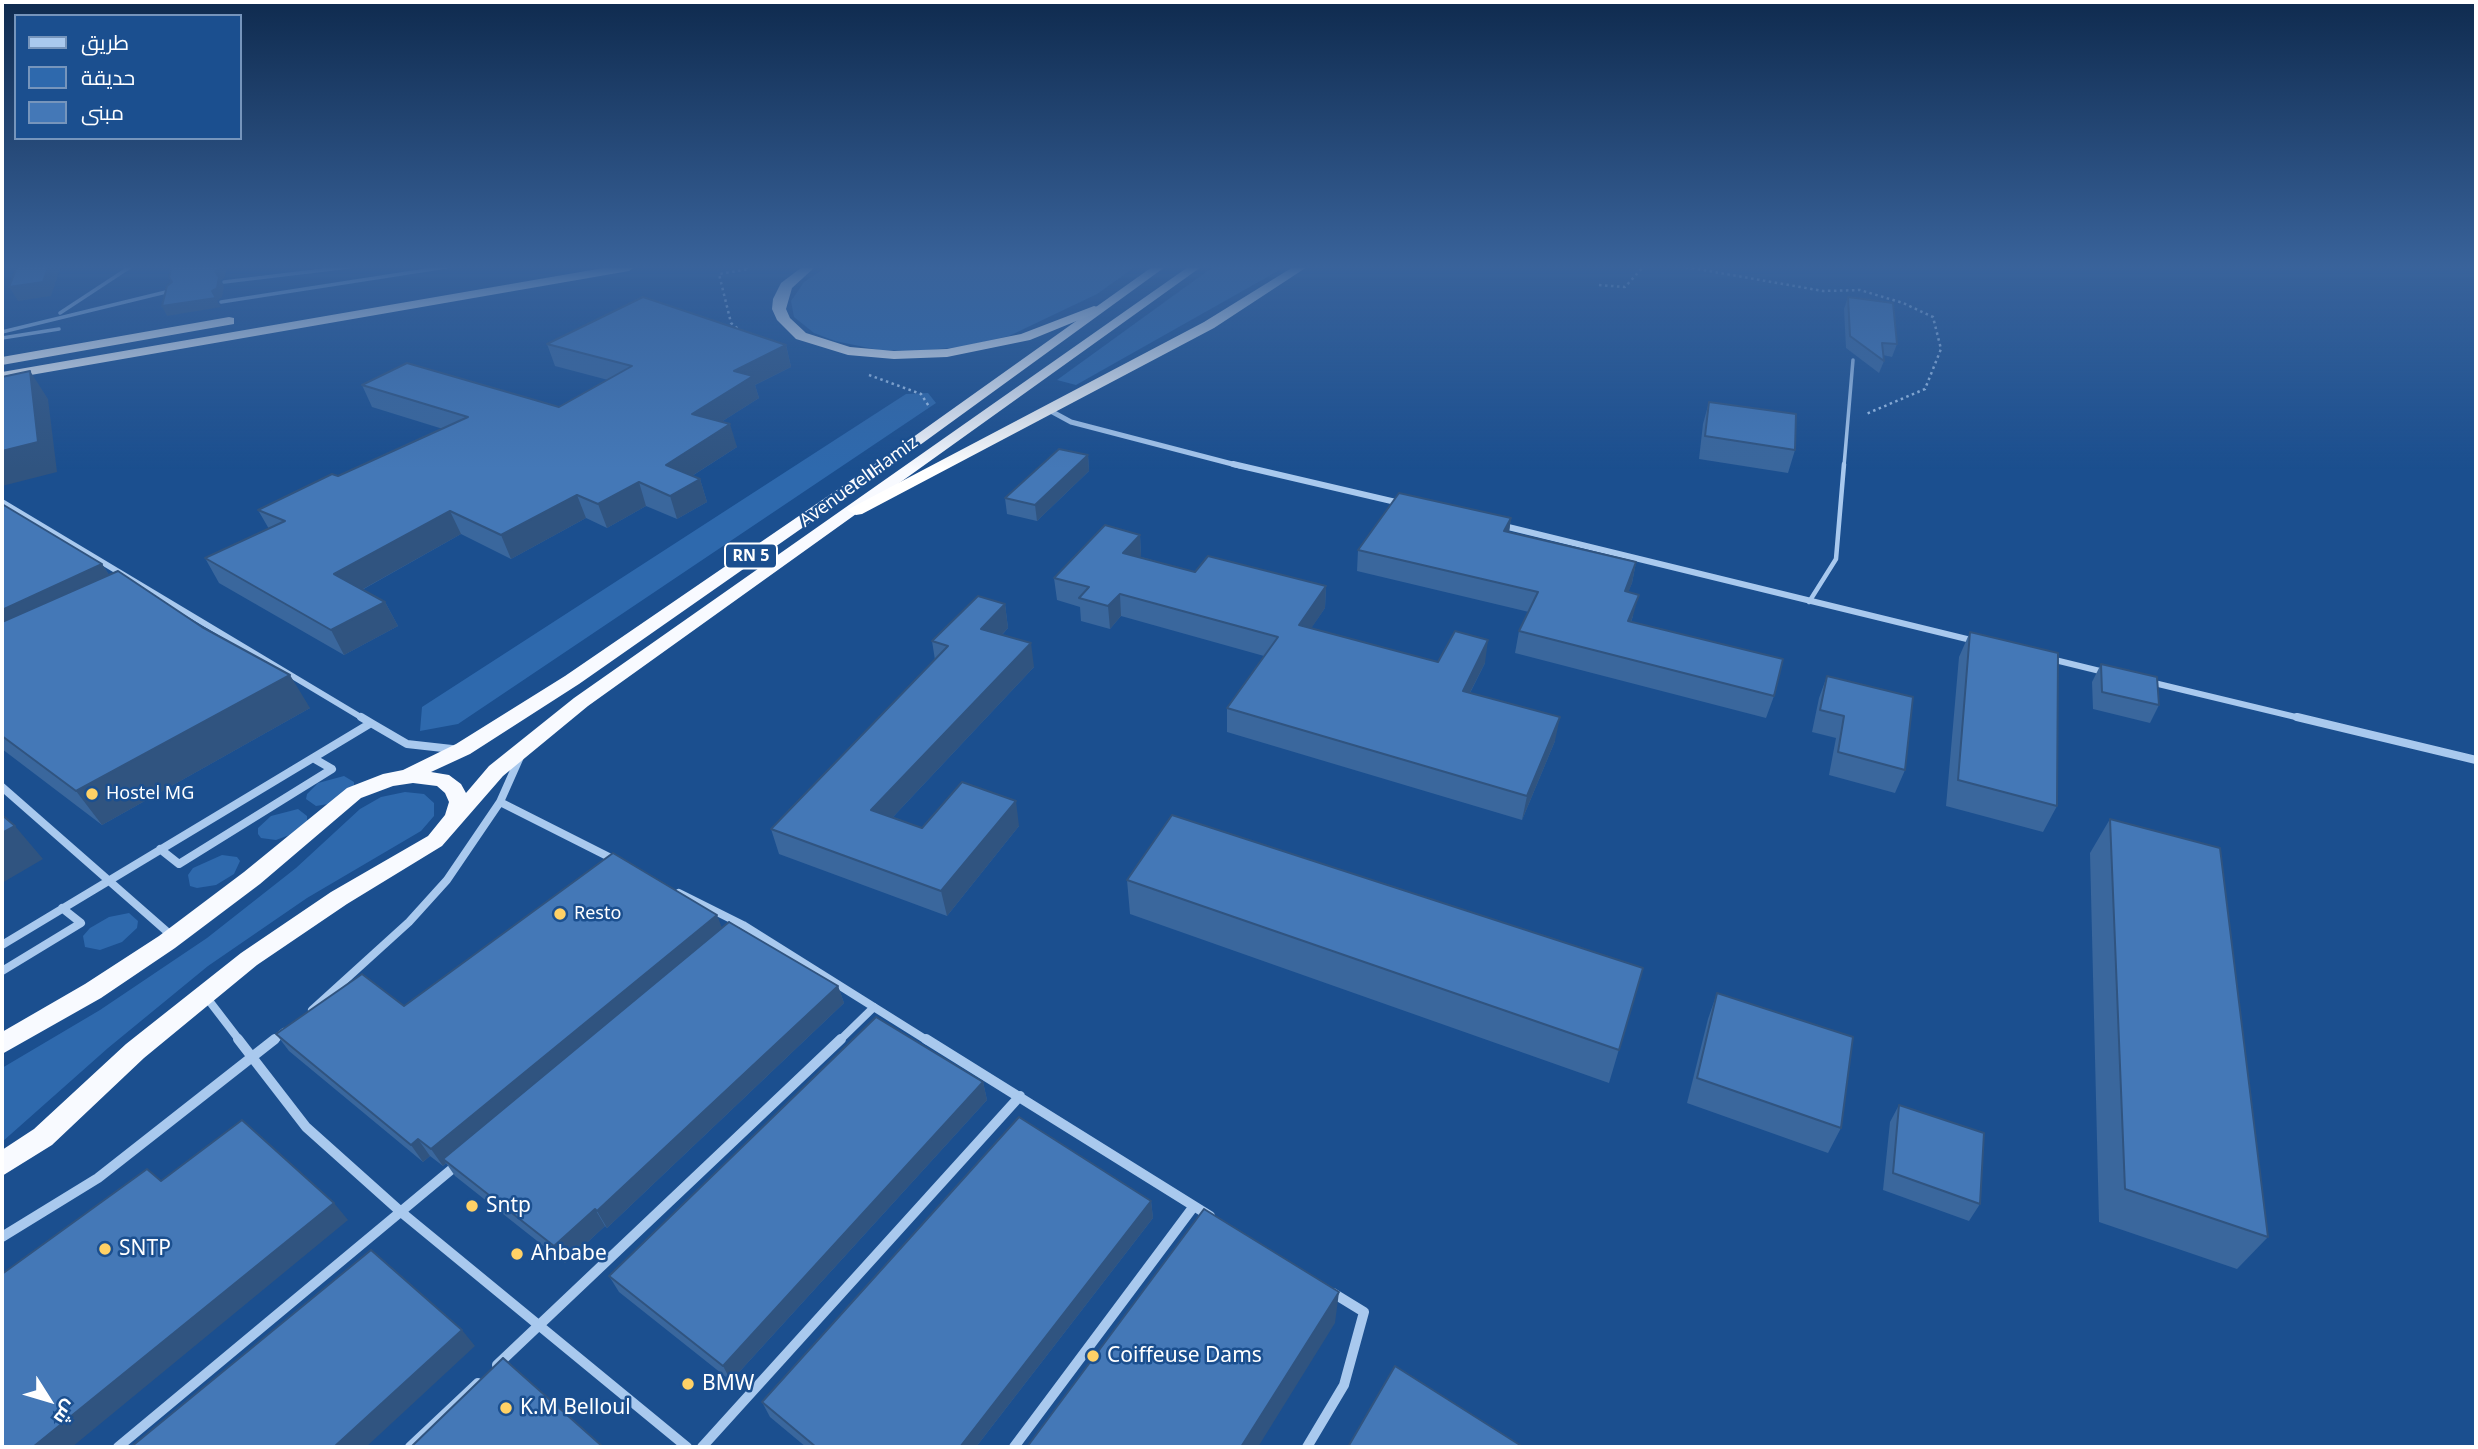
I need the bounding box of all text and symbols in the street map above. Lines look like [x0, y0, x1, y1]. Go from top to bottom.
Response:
legend [14, 14, 242, 140]
text: طريق [81, 28, 129, 56]
text: حديقة [81, 63, 135, 91]
text: مبنى [81, 98, 124, 126]
street label: Avenue el Hamiz [796, 432, 922, 532]
road number: RN 5 [725, 544, 777, 568]
place label: Hostel MG [106, 783, 194, 805]
marker: Hostel MG [84, 786, 100, 802]
place label: Resto [574, 903, 621, 925]
marker: Resto [552, 906, 568, 922]
place label: Sntp [486, 1193, 531, 1219]
marker: Sntp [464, 1198, 480, 1214]
place label: SNTP [119, 1236, 171, 1262]
marker: SNTP [97, 1241, 113, 1257]
place label: Ahbabe [531, 1241, 607, 1267]
marker: Ahbabe [509, 1246, 525, 1262]
place label: Coiffeuse Dams [1107, 1343, 1262, 1369]
marker: Coiffeuse Dams [1085, 1348, 1101, 1364]
north arrow [14, 1365, 84, 1435]
place label: BMW [702, 1371, 754, 1397]
marker: BMW [680, 1376, 696, 1392]
text: ش [48, 1395, 83, 1430]
place label: K.M Belloul [520, 1395, 631, 1421]
marker: K.M Belloul [498, 1400, 514, 1416]

